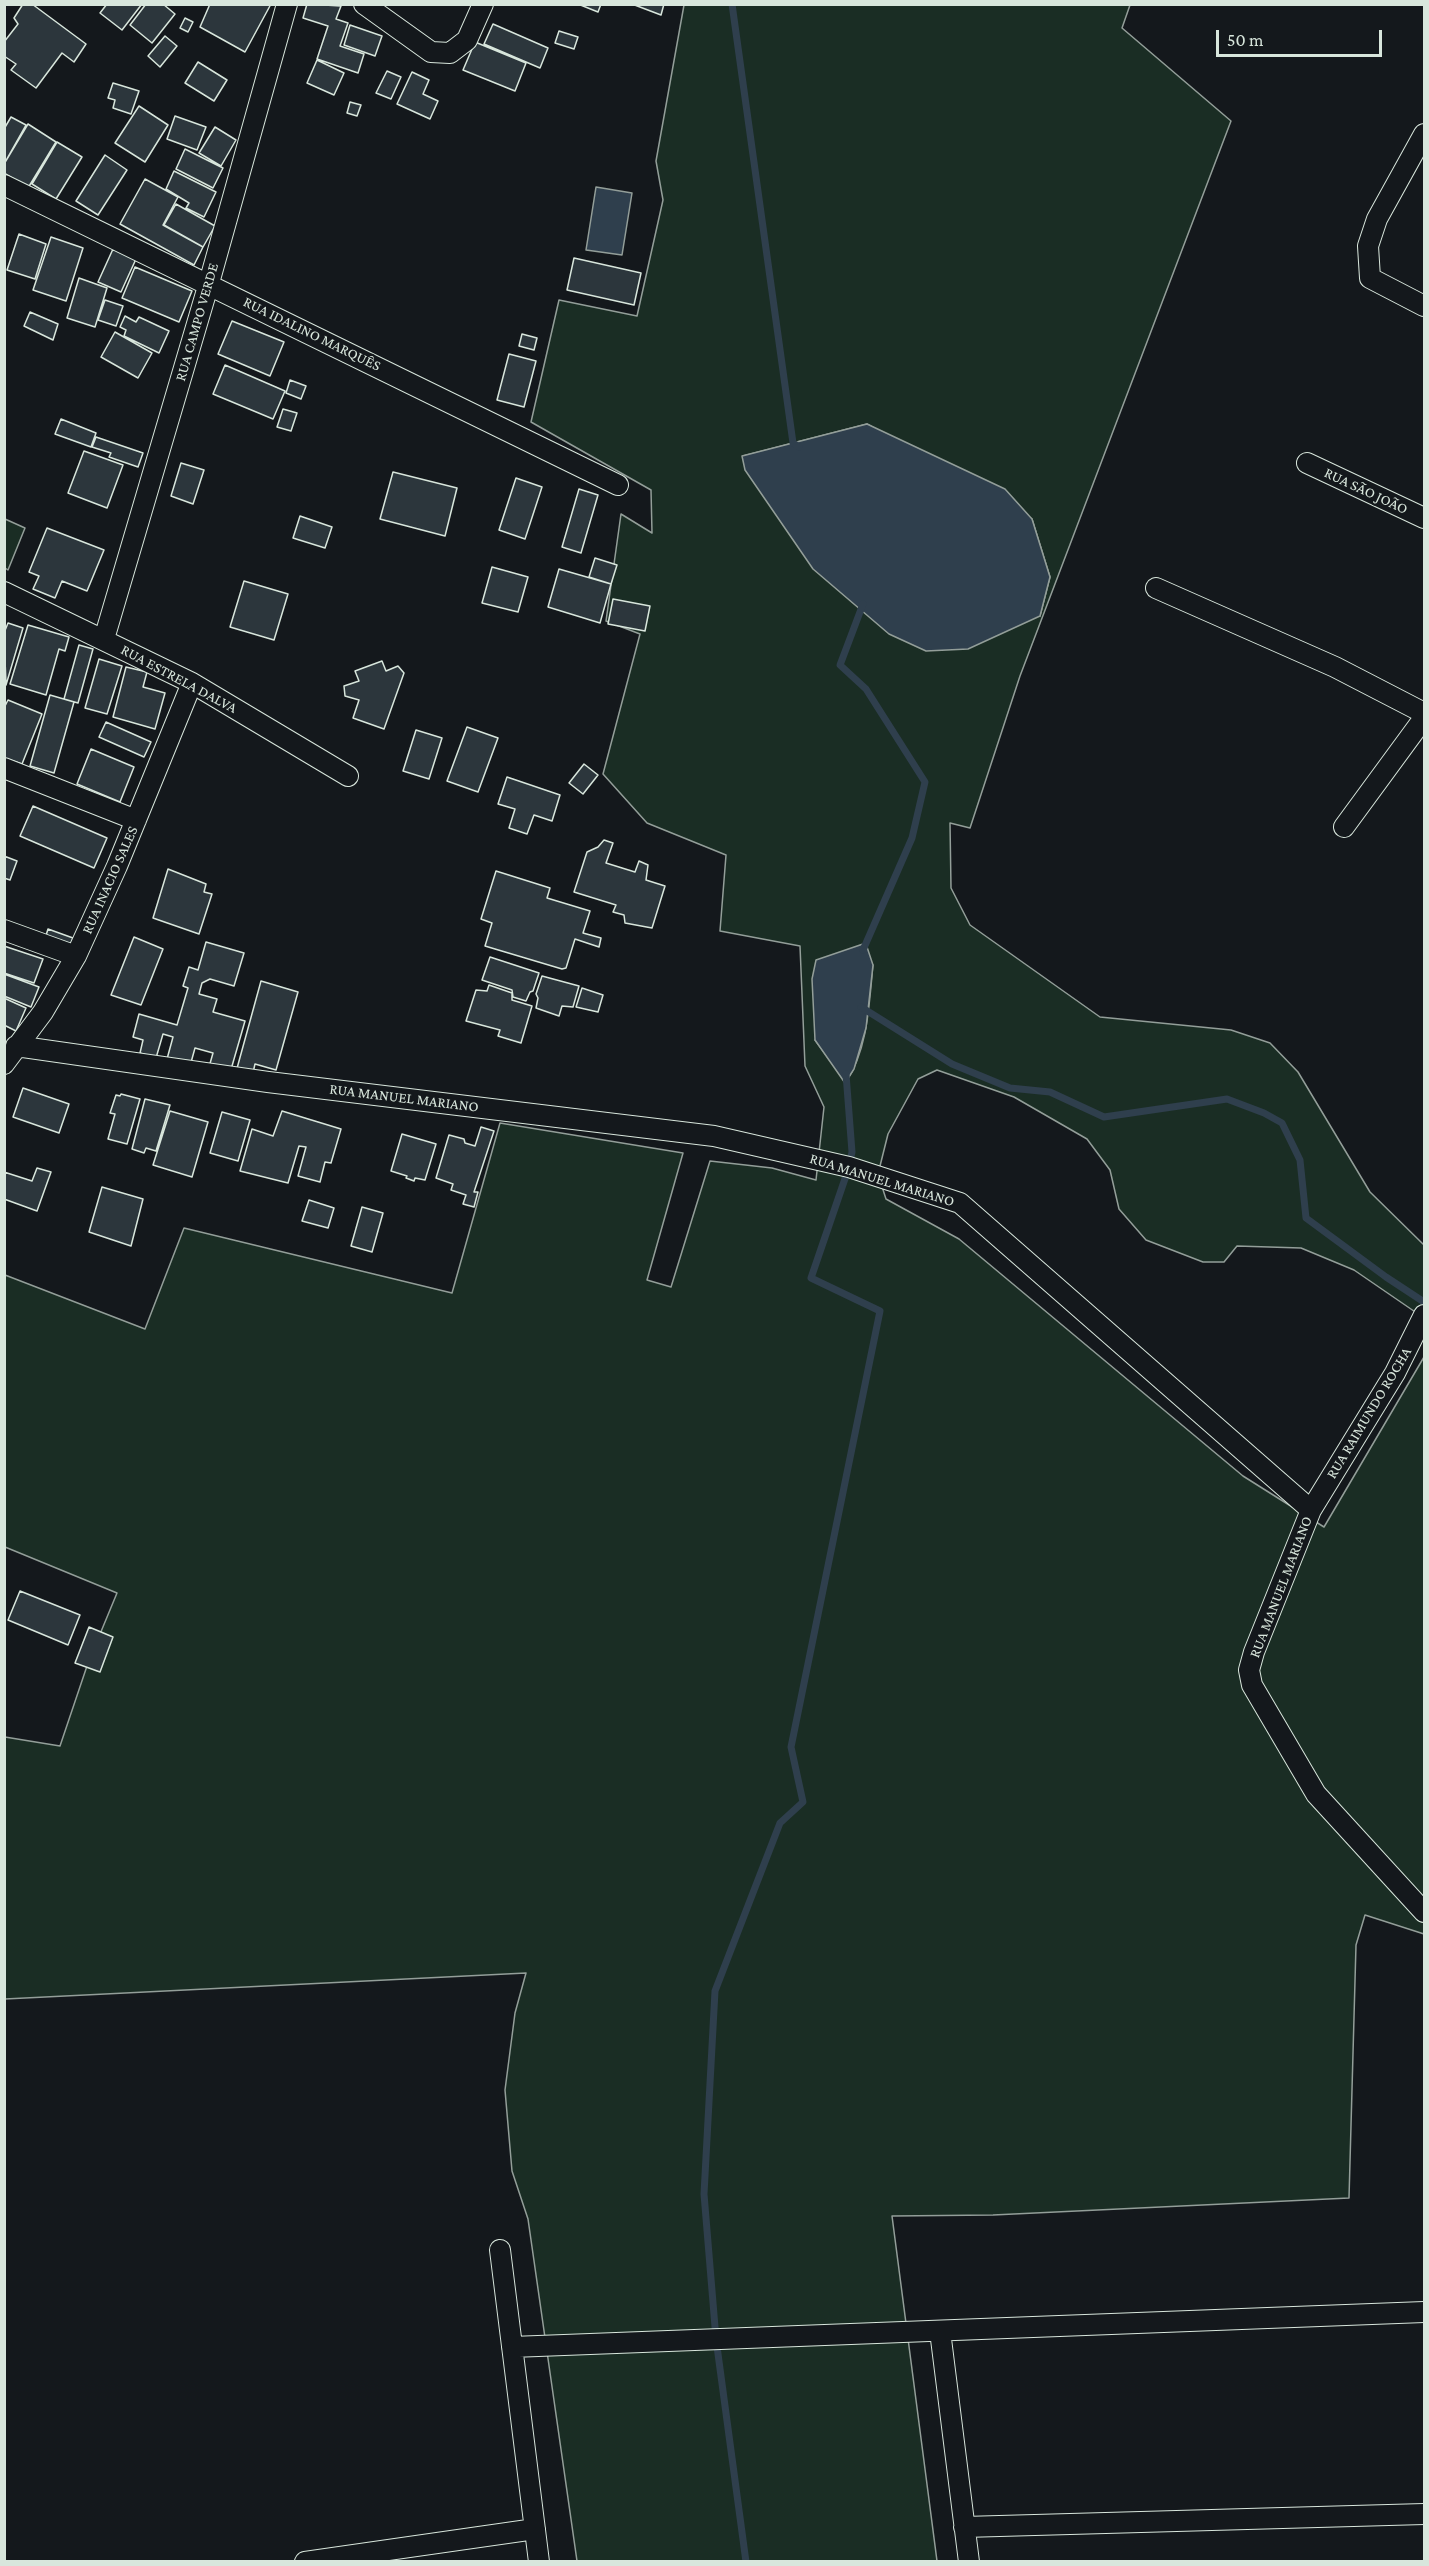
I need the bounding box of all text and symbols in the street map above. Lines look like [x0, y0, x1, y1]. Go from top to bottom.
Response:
scale bar [1219, 18, 1386, 56]
text: 50 m [1227, 30, 1264, 50]
street label: RUA CAMPO VERDE [172, 261, 222, 383]
street label: RUA IDALINO MARQUÊS [240, 293, 384, 375]
street label: RUA SÃO JOÃO [1321, 464, 1411, 518]
street label: RUA ESTRELA DALVA [118, 641, 240, 717]
street label: RUA INACIO SALES [78, 823, 142, 937]
street label: RUA MANUEL MARIANO [328, 1080, 480, 1116]
street label: RUA MANUEL MARIANO [808, 1149, 956, 1211]
street label: RUA RAIMUNDO ROCHA [1323, 1344, 1415, 1482]
street label: RUA MANUEL MARIANO [1246, 1514, 1316, 1660]

